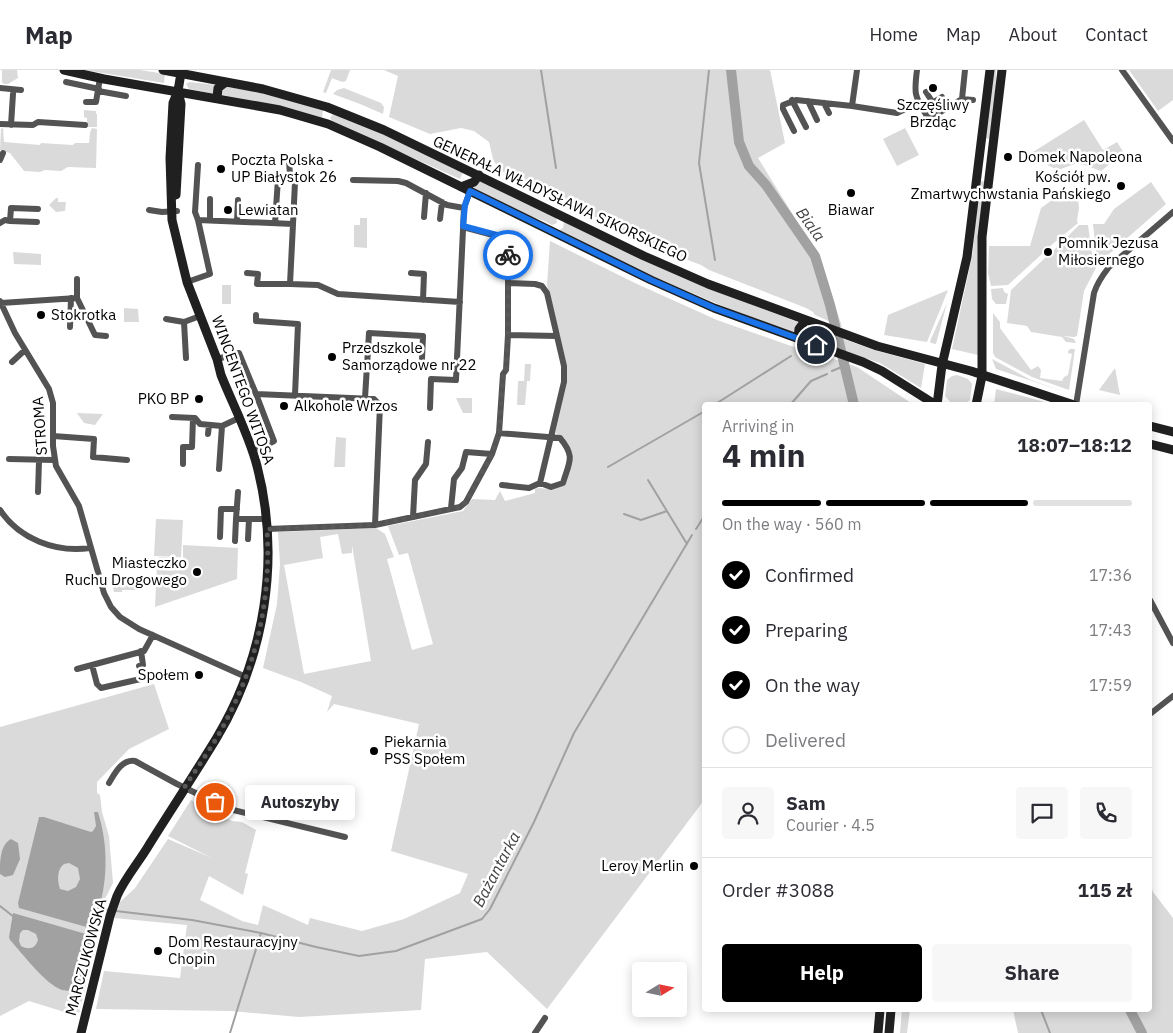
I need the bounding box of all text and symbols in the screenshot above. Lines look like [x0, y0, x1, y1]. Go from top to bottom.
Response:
text: Map [25, 19, 73, 51]
text: Home [870, 23, 918, 46]
text: Map [946, 23, 981, 46]
text: About [1009, 23, 1057, 46]
text: Contact [1085, 23, 1148, 46]
marker: Szczęśliwy Brzdąc [927, 82, 939, 94]
place label: Szczęśliwy Brzdąc [897, 95, 970, 131]
street label: GENERAŁA WŁADYSŁAWA SIKORSKIEGO [430, 131, 690, 266]
place label: Domek Napoleona [1018, 147, 1142, 166]
place label: Poczta Polska - UP Białystok 26 [231, 150, 337, 186]
marker: Domek Napoleona [1002, 151, 1014, 163]
marker: Poczta Polska - UP Białystok 26 [215, 163, 227, 175]
place label: Kościół pw. Zmartwychwstania Pańskiego [911, 167, 1111, 203]
marker: Kościół pw. Zmartwychwstania Pańskiego [1115, 180, 1127, 192]
marker: Biawar [845, 187, 857, 199]
place label: Lewiatan [238, 200, 299, 219]
place label: Biawar [828, 200, 875, 219]
water label: Biala [792, 203, 830, 245]
marker: Lewiatan [222, 204, 234, 216]
courier [483, 230, 533, 280]
place label: Pomnik Jezusa Miłosiernego [1058, 233, 1159, 269]
icon: bike [494, 241, 522, 269]
marker: Pomnik Jezusa Miłosiernego [1042, 246, 1054, 258]
place label: Stokrotka [51, 305, 116, 324]
marker: Stokrotka [35, 309, 47, 321]
street label: WINCENTEGO WITOSA [208, 313, 279, 467]
pin [795, 324, 837, 366]
icon: home [802, 331, 830, 359]
place label: Przedszkole Samorządowe nr 22 [342, 338, 477, 374]
marker: Przedszkole Samorządowe nr 22 [326, 351, 338, 363]
place label: PKO BP [138, 389, 189, 408]
marker: PKO BP [193, 393, 205, 405]
street label: STROMA [28, 396, 51, 456]
place label: Alkohole Wrzos [294, 396, 398, 415]
marker: Alkohole Wrzos [278, 400, 290, 412]
text: Arriving in [722, 416, 794, 436]
text: 18:07–18:12 [1017, 433, 1132, 457]
text: 4 min [722, 434, 806, 476]
text: On the way · 560 m [722, 514, 861, 534]
place label: Miasteczko Ruchu Drogowego [65, 553, 187, 589]
icon: check [722, 561, 750, 589]
text: Confirmed [765, 563, 854, 587]
text: 17:36 [1089, 565, 1132, 585]
marker: Miasteczko Ruchu Drogowego [191, 566, 203, 578]
icon: check [722, 616, 750, 644]
text: Preparing [765, 618, 847, 642]
text: 17:43 [1089, 620, 1132, 640]
place label: Społem [138, 665, 189, 684]
marker: Społem [193, 669, 205, 681]
icon: check [722, 671, 750, 699]
text: On the way [765, 673, 860, 697]
text: 17:59 [1089, 675, 1132, 695]
text: Delivered [765, 728, 846, 752]
place label: Piekarnia PSS Społem [384, 732, 465, 768]
marker: Piekarnia PSS Społem [368, 745, 380, 757]
pin [194, 781, 236, 823]
callout: Autoszyby [245, 784, 355, 820]
button: person [722, 787, 774, 839]
button: chat [1016, 787, 1068, 839]
button: phone [1080, 787, 1132, 839]
icon: bag [201, 788, 229, 816]
text: Sam [786, 791, 826, 815]
text: Autoszyby [261, 792, 339, 812]
text: Courier · 4.5 [786, 815, 875, 835]
water label: Bażantarka [468, 828, 524, 910]
place label: Leroy Merlin [601, 856, 684, 875]
marker: Leroy Merlin [688, 860, 700, 872]
text: Order #3088 [722, 878, 834, 902]
text: 115 zł [1078, 878, 1132, 902]
street label: MARCZUKOWSKA [61, 896, 110, 1017]
place label: Dom Restauracyjny Chopin [168, 932, 298, 968]
button: Help [722, 944, 922, 1002]
button: Share [932, 944, 1132, 1002]
marker: Dom Restauracyjny Chopin [152, 945, 164, 957]
north arrow [632, 962, 688, 1018]
map controls [632, 962, 687, 1017]

